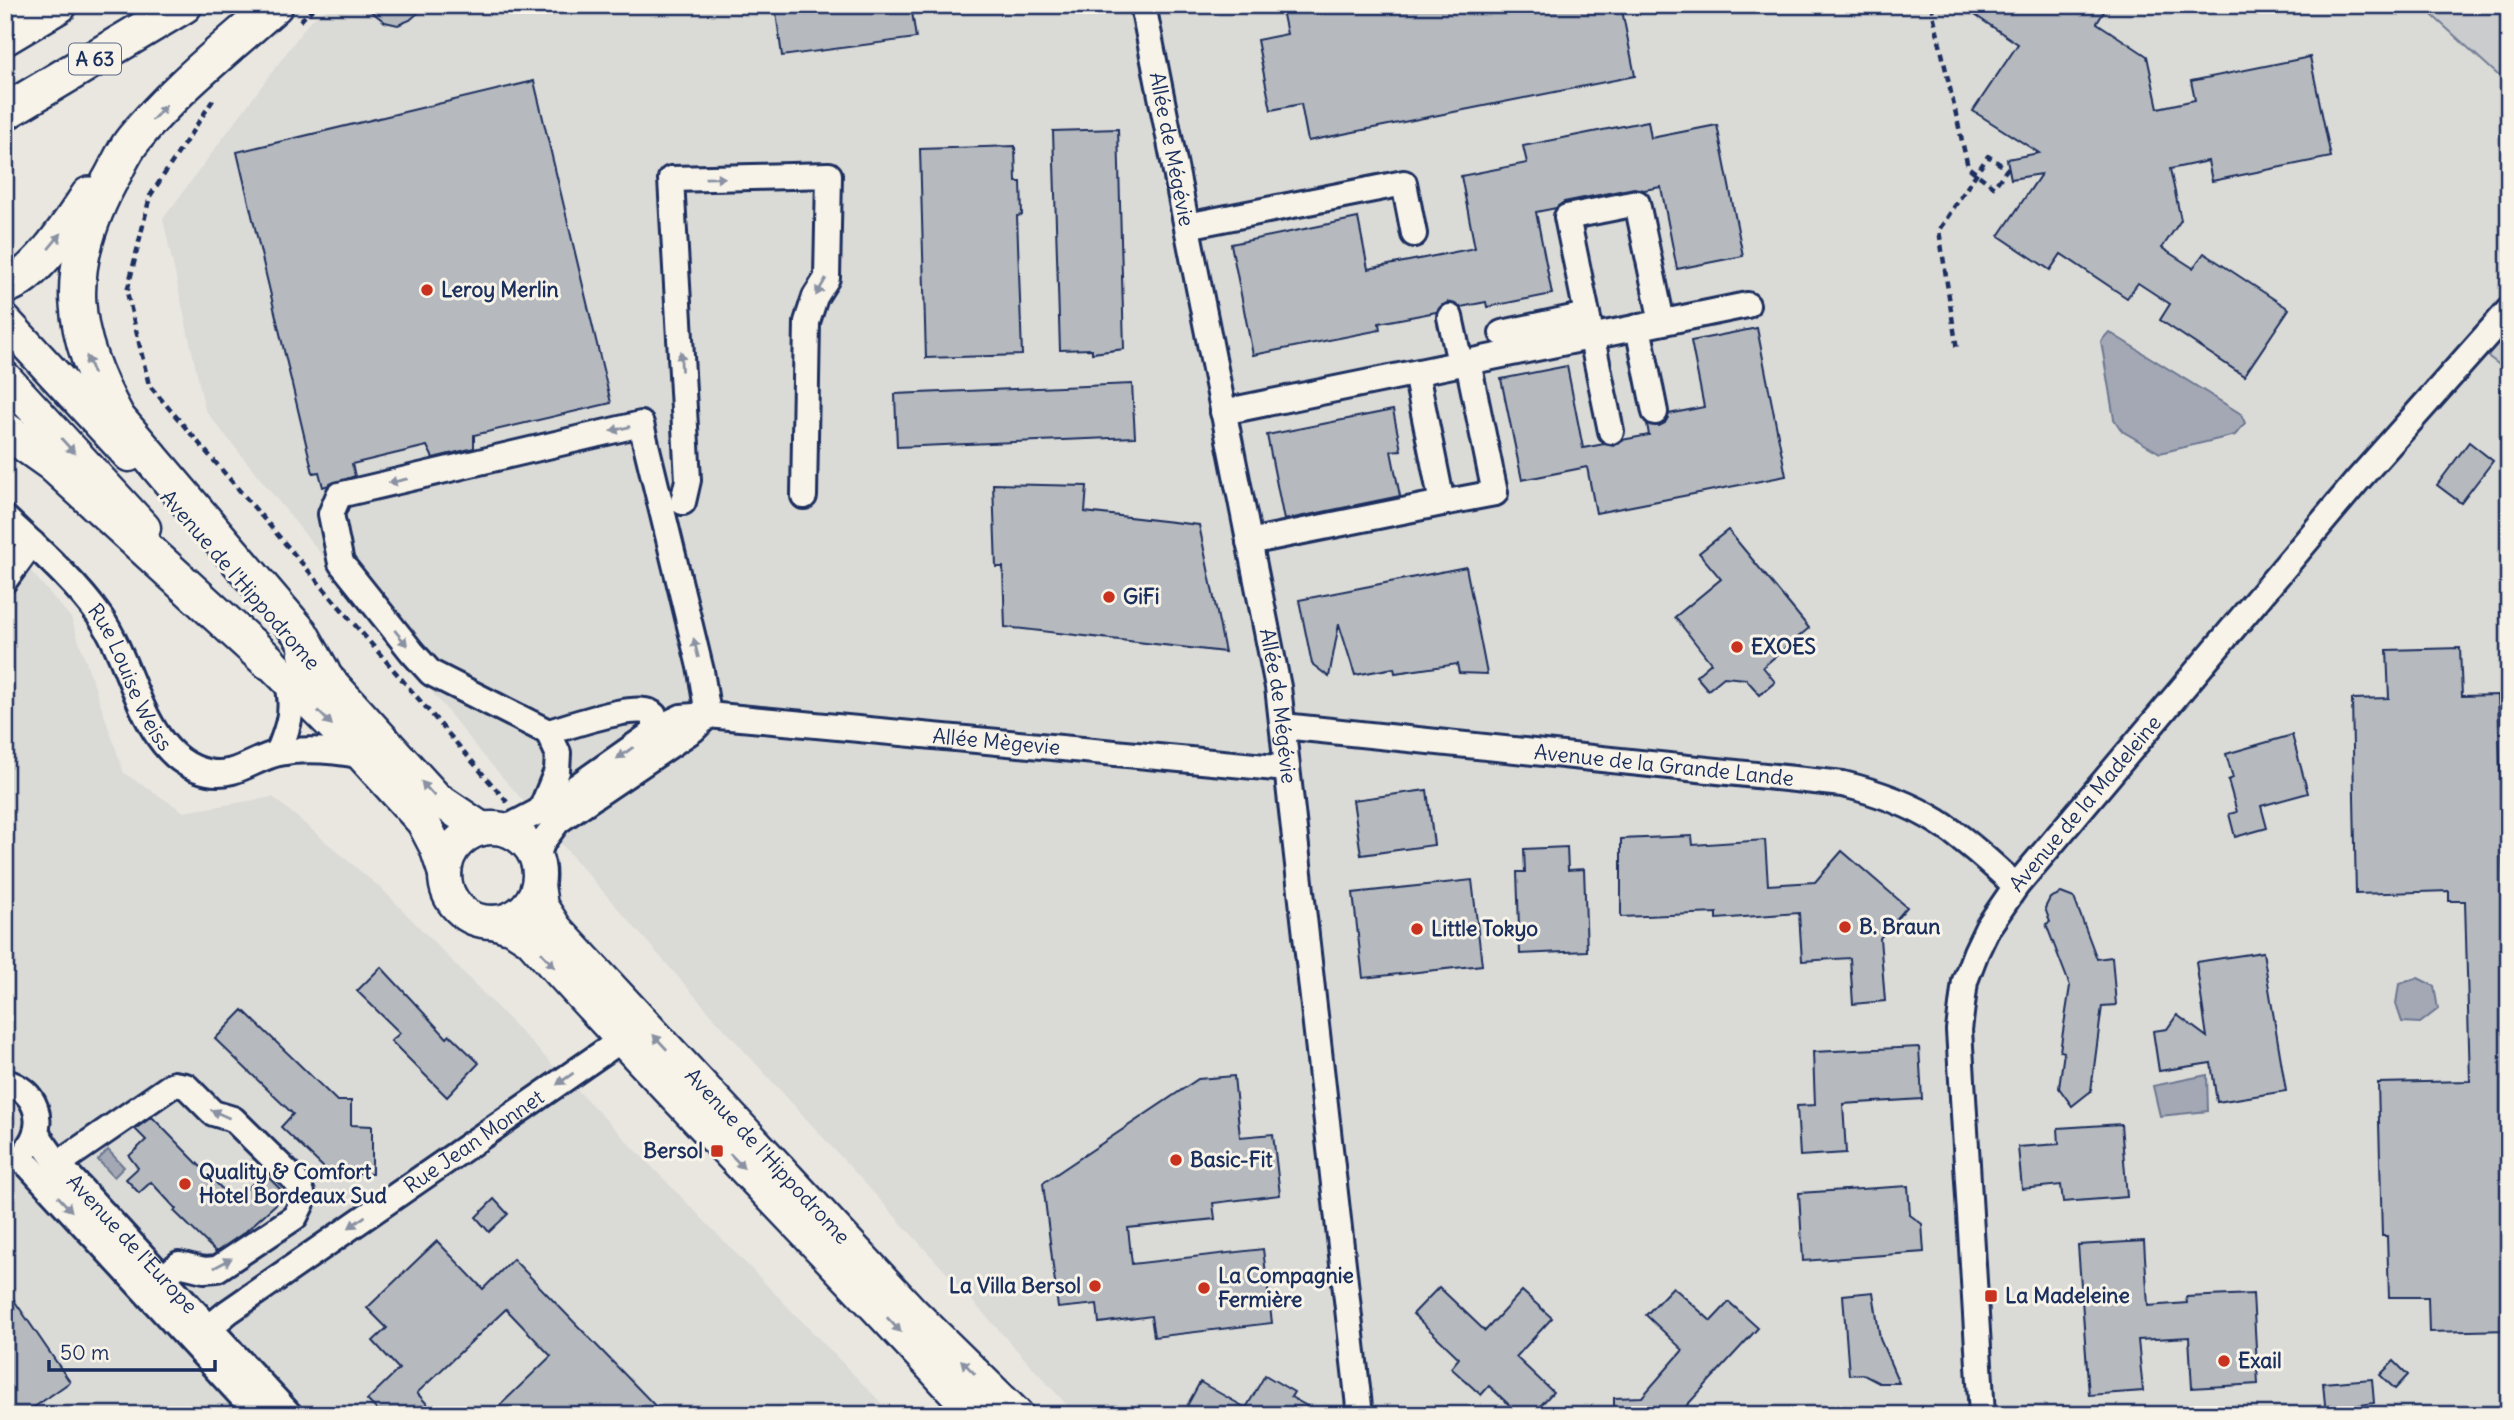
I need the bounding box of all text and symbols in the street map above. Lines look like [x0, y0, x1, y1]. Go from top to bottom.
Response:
road number: A 63 [69, 44, 121, 74]
street label: Allée de Mégévie [1144, 70, 1200, 229]
one-way arrow [150, 105, 166, 122]
one-way arrow [704, 172, 726, 183]
one-way arrow [47, 232, 63, 250]
place label: Leroy Merlin [441, 276, 559, 303]
one-way arrow [815, 278, 827, 297]
marker: Leroy Merlin [419, 282, 435, 298]
one-way arrow [676, 350, 687, 372]
one-way arrow [84, 354, 95, 375]
one-way arrow [609, 424, 631, 435]
one-way arrow [60, 437, 76, 454]
one-way arrow [387, 476, 409, 487]
street label: Avenue de l'Hippodrome [155, 484, 326, 675]
place label: GiFi [1123, 583, 1159, 610]
marker: GiFi [1101, 589, 1117, 605]
street label: Rue Louise Weiss [82, 598, 178, 756]
street label: Allée de Mégévie [1254, 626, 1303, 785]
one-way arrow [393, 630, 408, 647]
place label: EXOES [1751, 633, 1816, 660]
one-way arrow [690, 637, 701, 659]
marker: EXOES [1729, 639, 1745, 655]
one-way arrow [317, 709, 333, 726]
street label: Avenue de la Madeleine [2003, 710, 2167, 897]
street label: Allée Mègevie [931, 722, 1061, 761]
street label: Avenue de la Grande Lande [1533, 738, 1795, 792]
one-way arrow [616, 745, 634, 759]
one-way arrow [420, 780, 436, 798]
place label: B. Braun [1859, 913, 1941, 940]
place label: Little Tokyo [1431, 915, 1538, 942]
marker: B. Braun [1837, 919, 1853, 935]
marker: Little Tokyo [1409, 921, 1425, 937]
one-way arrow [540, 951, 555, 968]
one-way arrow [652, 1033, 668, 1051]
street label: Avenue de l'Hippodrome [679, 1062, 856, 1250]
one-way arrow [555, 1073, 574, 1086]
street label: Rue Jean Monnet [398, 1083, 549, 1199]
one-way arrow [210, 1108, 230, 1120]
place label: Bersol [643, 1137, 703, 1164]
marker: Bersol [709, 1143, 725, 1159]
place label: Basic-Fit [1190, 1146, 1273, 1173]
marker: Basic-Fit [1168, 1152, 1184, 1168]
one-way arrow [728, 1153, 745, 1170]
place label: Quality & Comfort Hotel Bordeaux Sud [199, 1158, 387, 1209]
street label: Avenue de l'Europe [61, 1168, 204, 1319]
marker: Quality & Comfort Hotel Bordeaux Sud [177, 1176, 193, 1192]
one-way arrow [56, 1195, 72, 1212]
one-way arrow [347, 1216, 367, 1229]
one-way arrow [214, 1257, 233, 1269]
place label: La Compagnie Fermière [1218, 1262, 1354, 1313]
place label: La Villa Bersol [949, 1272, 1081, 1299]
marker: La Villa Bersol [1087, 1278, 1103, 1294]
marker: La Compagnie Fermière [1196, 1280, 1212, 1296]
place label: La Madeleine [2005, 1282, 2130, 1309]
marker: La Madeleine [1983, 1288, 1999, 1304]
one-way arrow [886, 1317, 903, 1334]
scale bar [49, 1329, 215, 1373]
text: 50 m [60, 1339, 109, 1366]
place label: Exail [2238, 1347, 2282, 1374]
marker: Exail [2216, 1353, 2232, 1369]
one-way arrow [960, 1359, 977, 1375]

